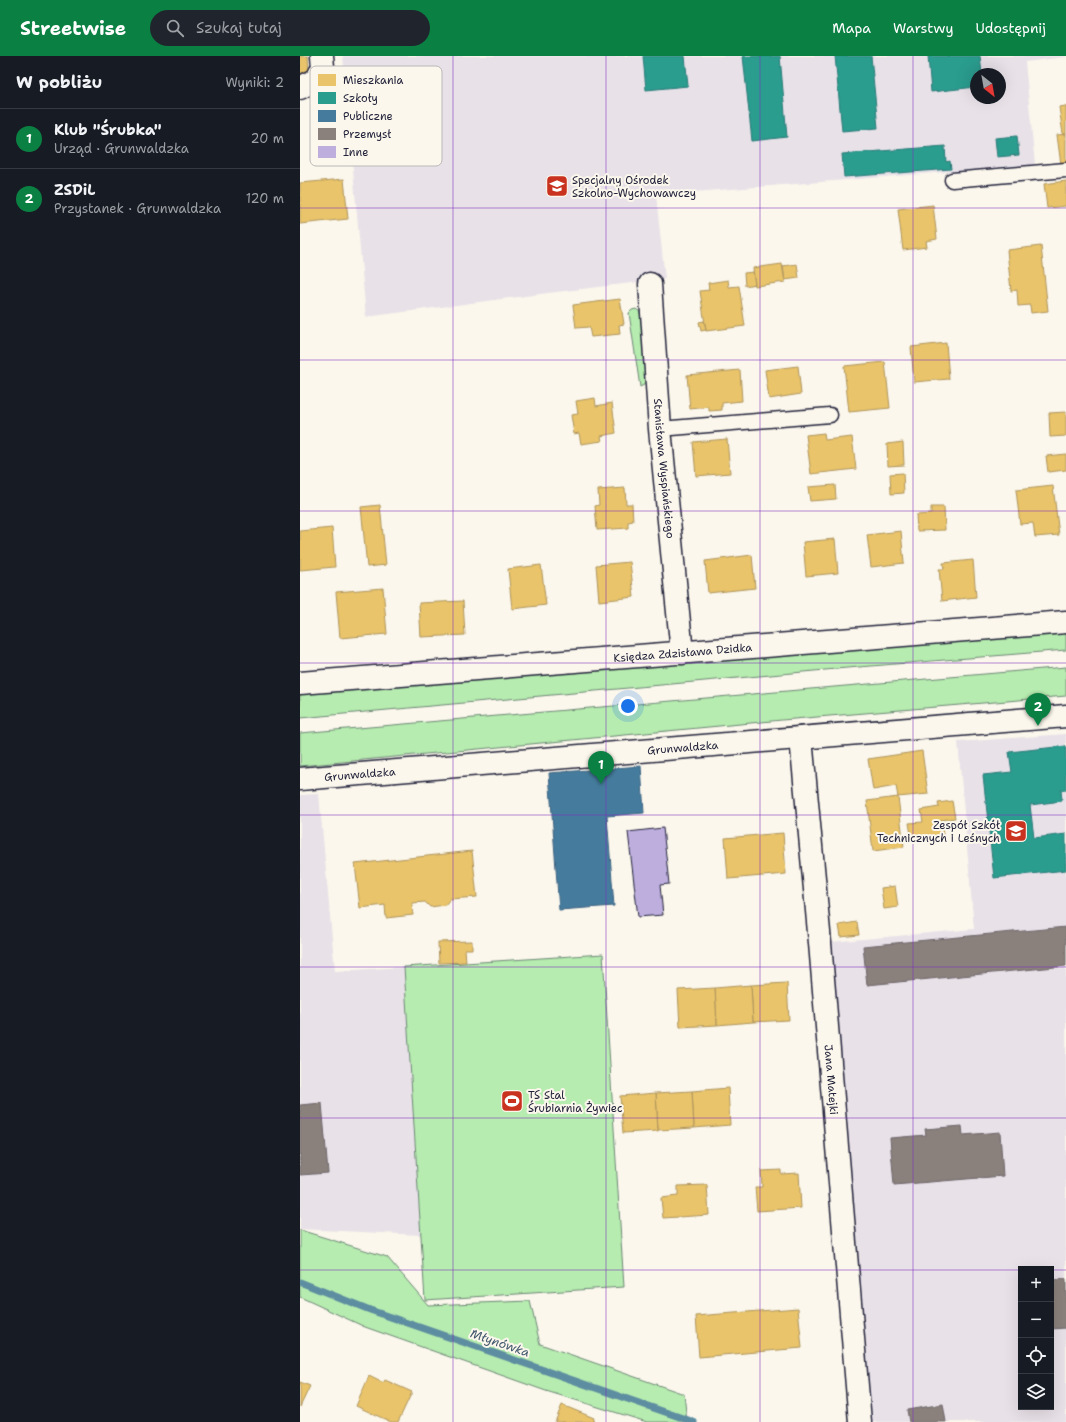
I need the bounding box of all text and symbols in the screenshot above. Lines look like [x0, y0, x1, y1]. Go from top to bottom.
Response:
search box [150, 10, 430, 46]
text: Streetwise [20, 16, 126, 41]
icon: search [164, 17, 186, 39]
text: Szukaj tutaj [196, 18, 282, 38]
text: Mapa [832, 19, 871, 37]
text: Warstwy [893, 19, 953, 37]
text: Udostępnij [975, 19, 1046, 37]
legend [310, 66, 442, 166]
north arrow [970, 68, 1006, 104]
text: W pobliżu [16, 71, 102, 93]
text: Mieszkania [343, 73, 404, 88]
text: Wyniki: 2 [225, 74, 284, 91]
text: Szkoły [343, 91, 378, 106]
text: Publiczne [343, 109, 393, 124]
text: Klub "Śrubka" [54, 120, 162, 140]
text: Przemysł [343, 127, 391, 142]
text: 1 [26, 130, 32, 147]
text: 20 m [251, 130, 284, 147]
text: Urząd · Grunwaldzka [54, 140, 189, 157]
text: Inne [343, 145, 368, 160]
school or university icon: Specjalny Ośrodek Szkolno-Wychowawczy [544, 173, 570, 199]
place label: Specjalny Ośrodek Szkolno-Wychowawczy [572, 173, 696, 201]
text: ZSDiL [54, 180, 95, 200]
text: 2 [24, 190, 34, 207]
text: 120 m [246, 190, 284, 207]
text: Przystanek · Grunwaldzka [54, 200, 221, 217]
street label: Stanisława Wyspiańskiego [650, 398, 678, 540]
street label: Księdza Zdzisława Dzidka [613, 640, 753, 666]
pin: 2 [1025, 693, 1051, 726]
your location [618, 696, 638, 716]
street label: Grunwaldzka [646, 737, 719, 758]
pin: 1 [588, 751, 614, 784]
street label: Grunwaldzka [324, 764, 396, 784]
place label: Zespół Szkół Technicznych i Leśnych [877, 818, 1000, 846]
school or university icon: Zespół Szkół Technicznych i Leśnych [1003, 818, 1029, 844]
street label: Jana Matejki [821, 1044, 842, 1115]
sports icon: TS Stal Śrubiarnia Żywiec [499, 1088, 525, 1114]
place label: TS Stal Śrubiarnia Żywiec [528, 1088, 623, 1116]
map controls [1018, 1266, 1054, 1410]
button: + [1018, 1266, 1054, 1302]
button: − [1018, 1302, 1054, 1338]
water label: Młynówka [468, 1325, 532, 1361]
button: locate [1018, 1338, 1054, 1374]
button: layers [1018, 1374, 1054, 1410]

